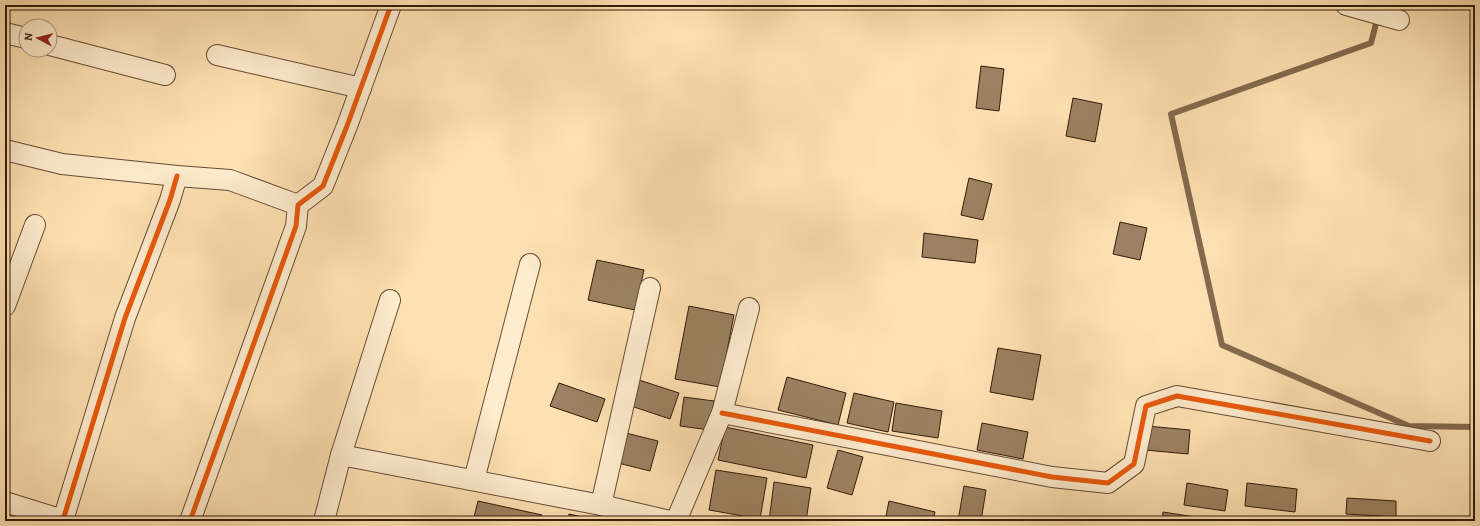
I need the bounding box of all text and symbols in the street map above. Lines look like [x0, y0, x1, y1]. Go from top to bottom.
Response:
north arrow [18, 18, 58, 58]
text: N [21, 32, 37, 42]

